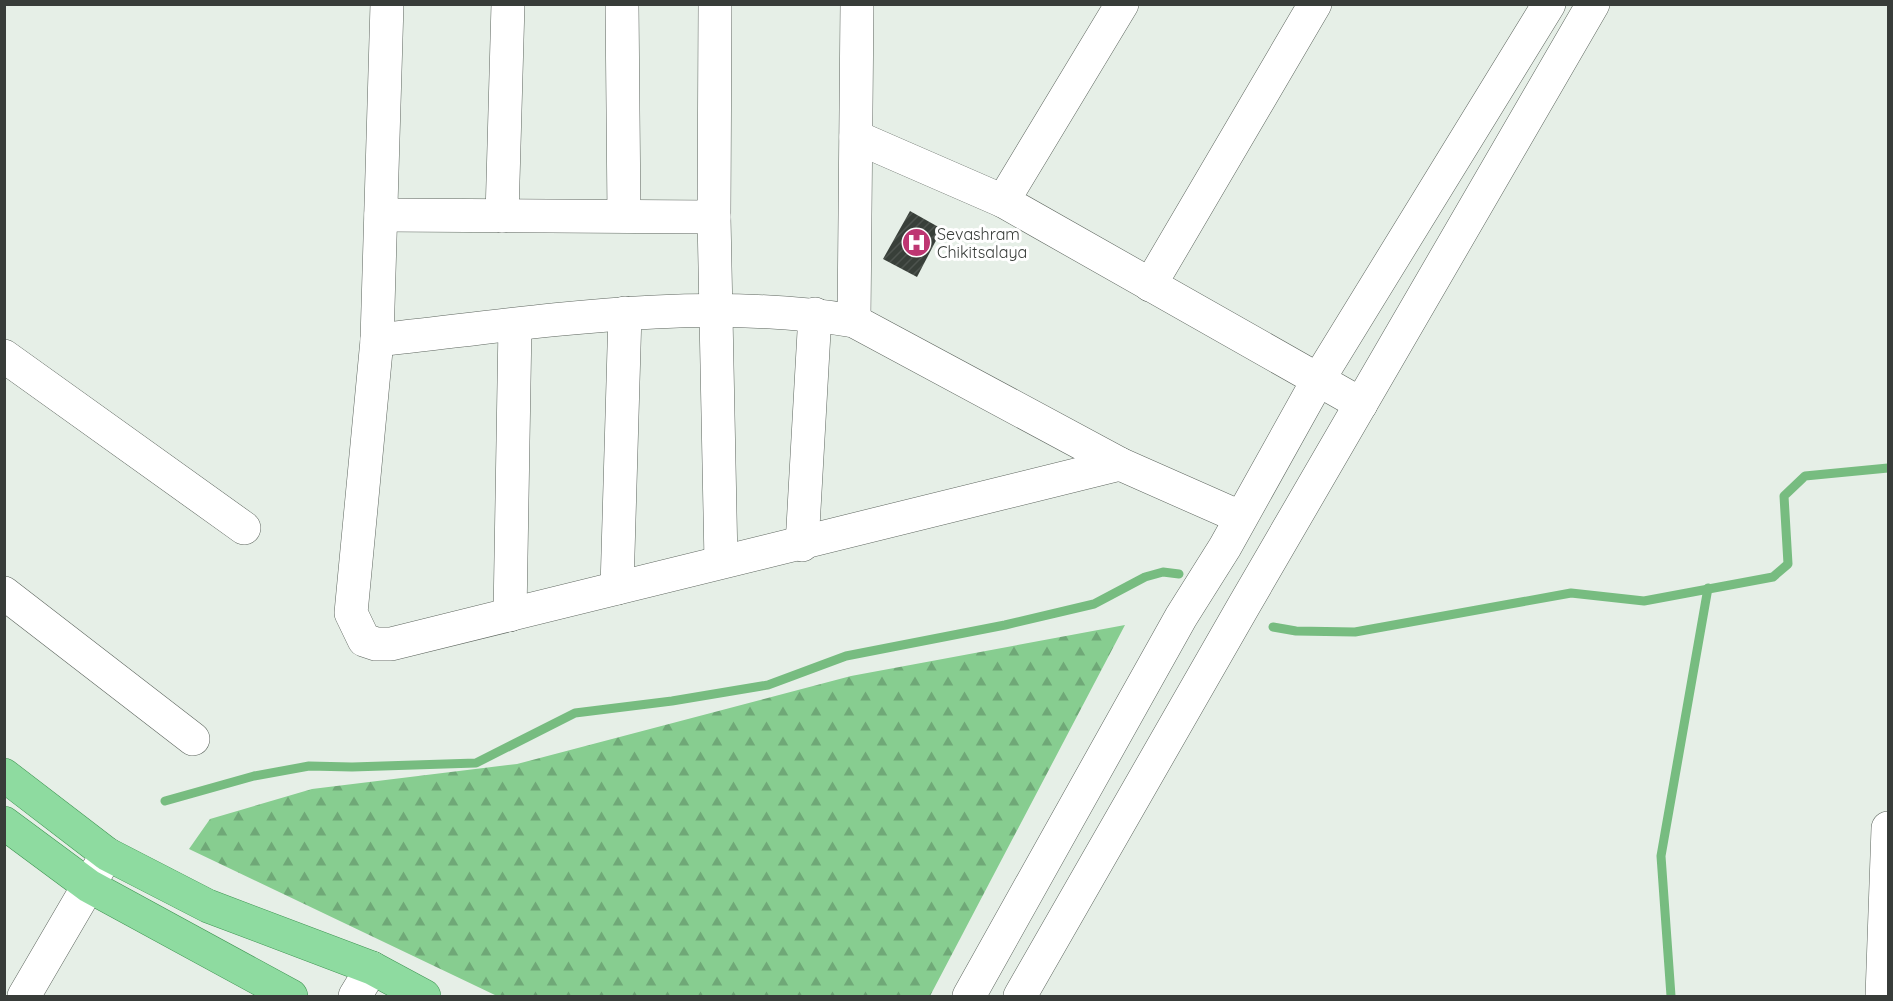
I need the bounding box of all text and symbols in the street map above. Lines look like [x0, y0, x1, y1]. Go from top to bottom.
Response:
place label: Sevashram Chikitsalaya [937, 224, 1027, 262]
hospital icon: Sevashram Chikitsalaya [900, 227, 932, 259]

